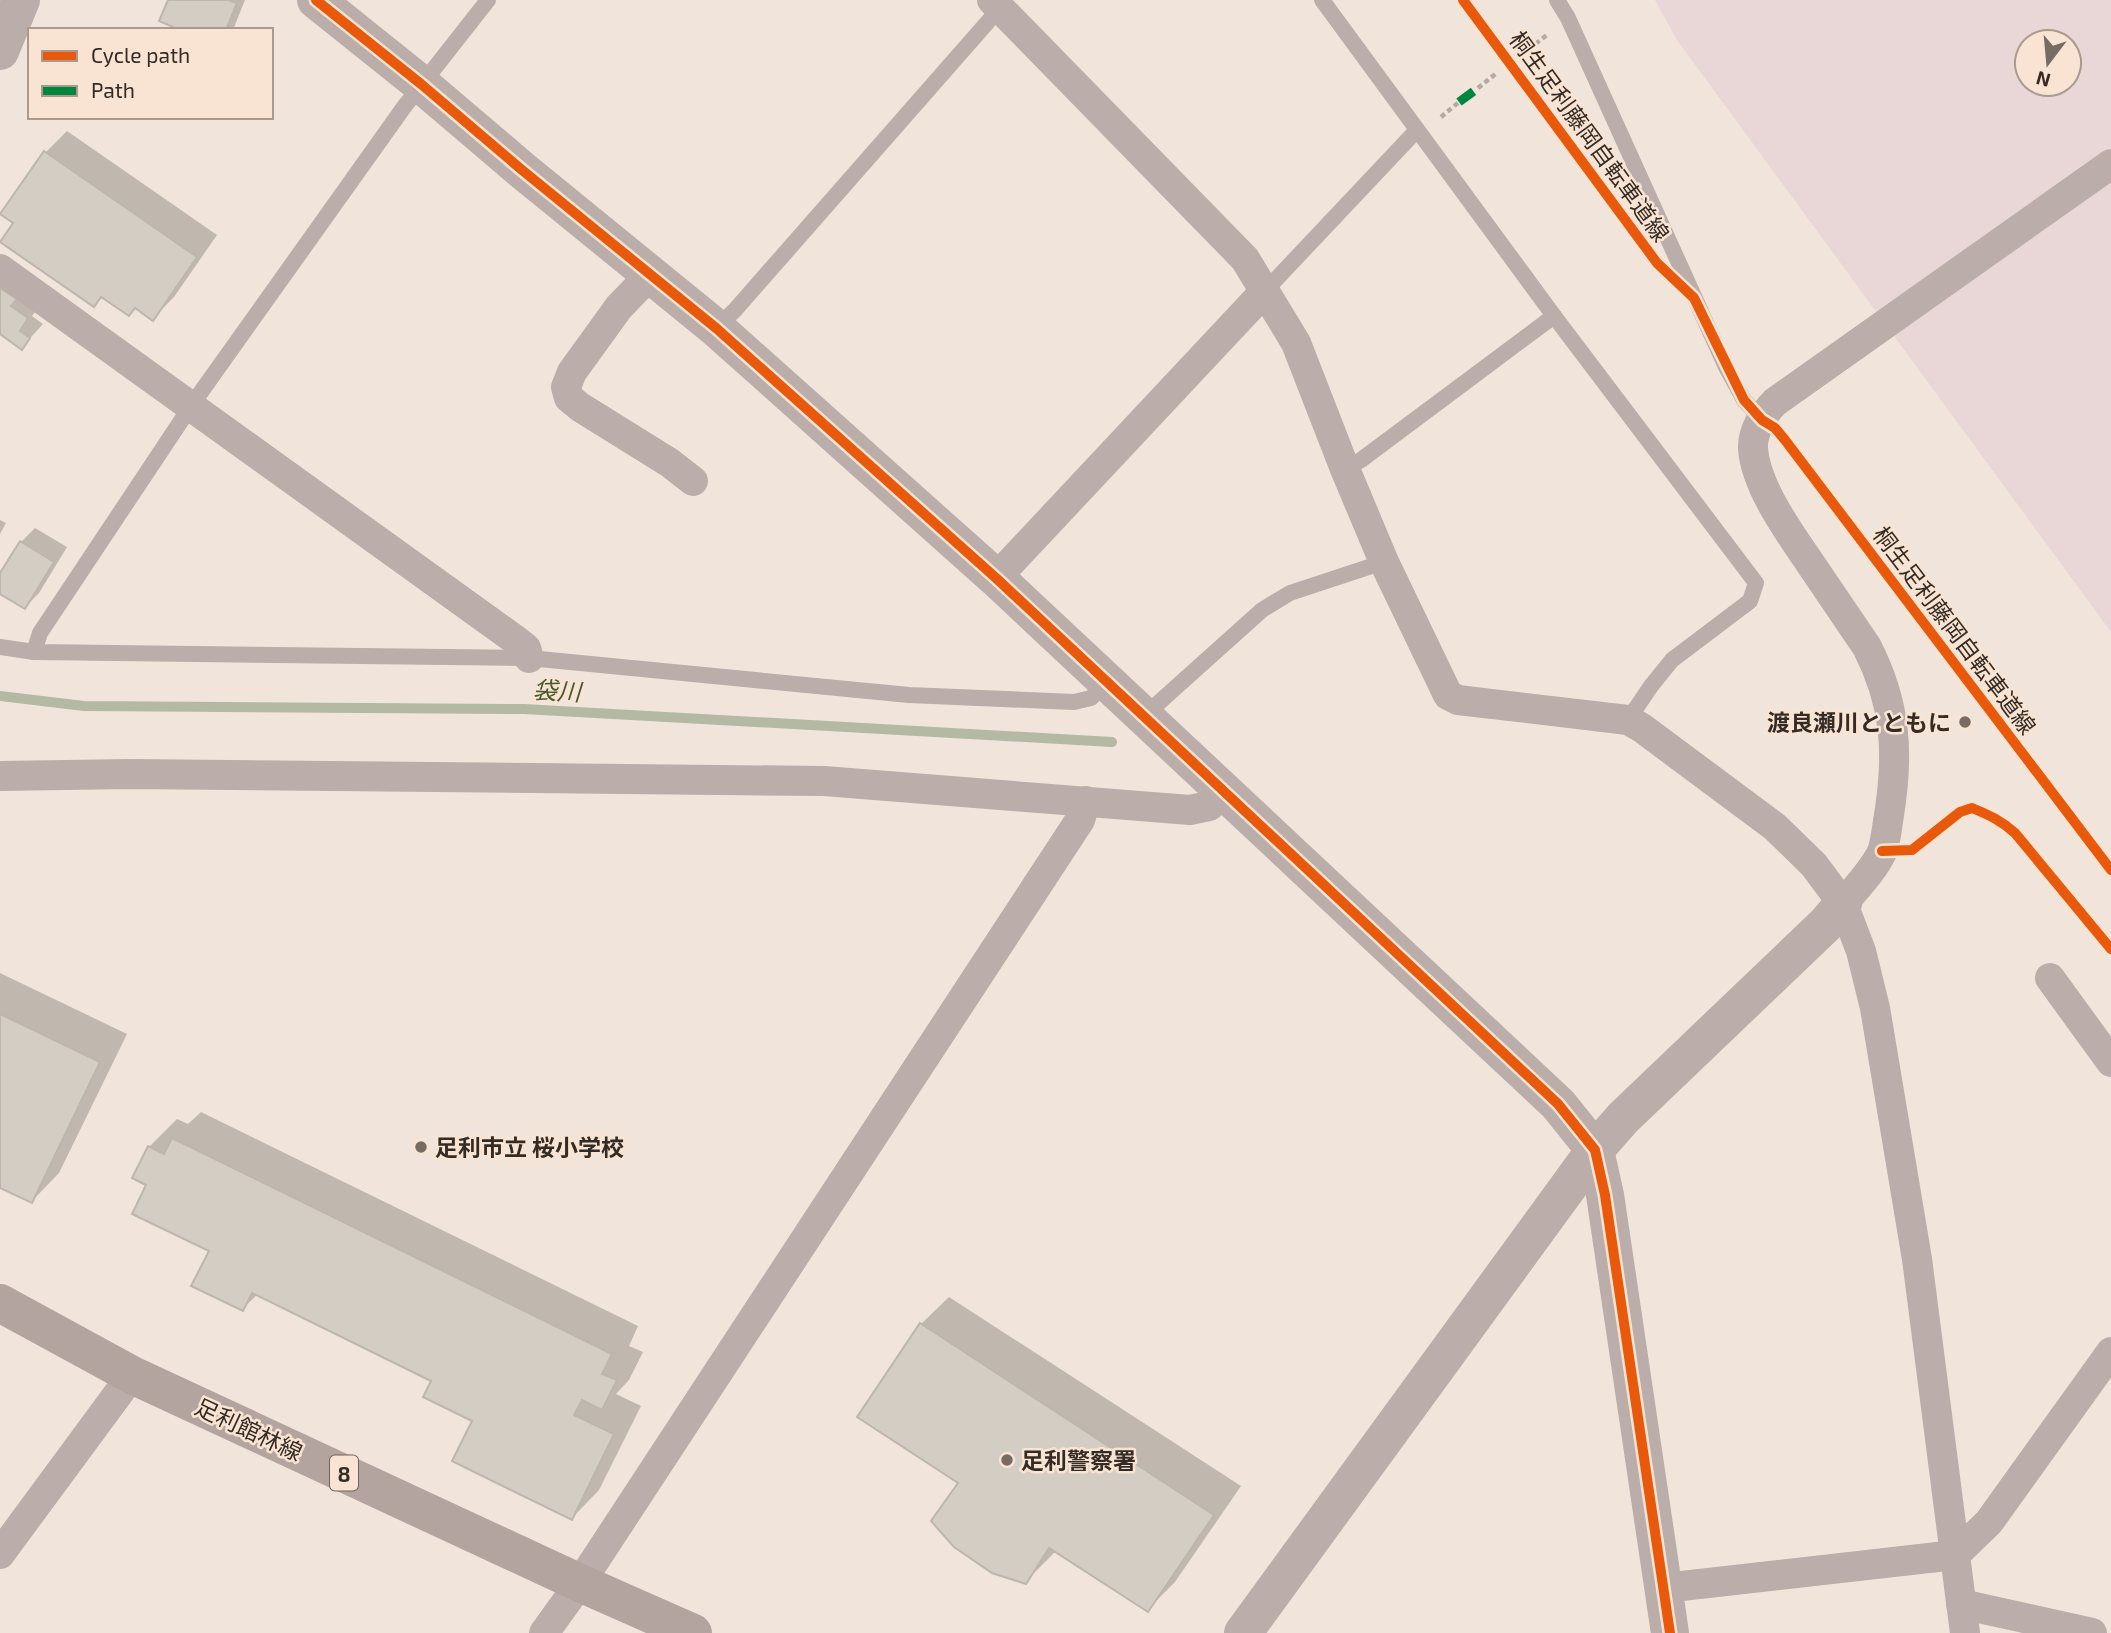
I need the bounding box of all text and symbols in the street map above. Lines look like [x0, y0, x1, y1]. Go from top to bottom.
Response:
street label: 桐生足利藤岡自転車道線 [1504, 25, 1676, 247]
legend [28, 28, 273, 119]
north arrow [2013, 28, 2083, 98]
text: Cycle path [91, 42, 190, 67]
text: N [2033, 67, 2053, 93]
text: Path [91, 77, 135, 102]
street label: 桐生足利藤岡自転車道線 [1868, 521, 2042, 739]
water label: 袋川 [532, 674, 585, 706]
place label: 渡良瀬川とともに [1767, 708, 1951, 736]
marker: 渡良瀬川とともに [1957, 714, 1973, 730]
place label: 足利市立 桜小学校 [435, 1133, 624, 1161]
marker: 足利市立 桜小学校 [413, 1139, 429, 1155]
street label: 足利館林線 [191, 1392, 307, 1466]
place label: 足利警察署 [1021, 1446, 1136, 1474]
marker: 足利警察署 [999, 1452, 1015, 1468]
road number: 8 [330, 1456, 358, 1490]

